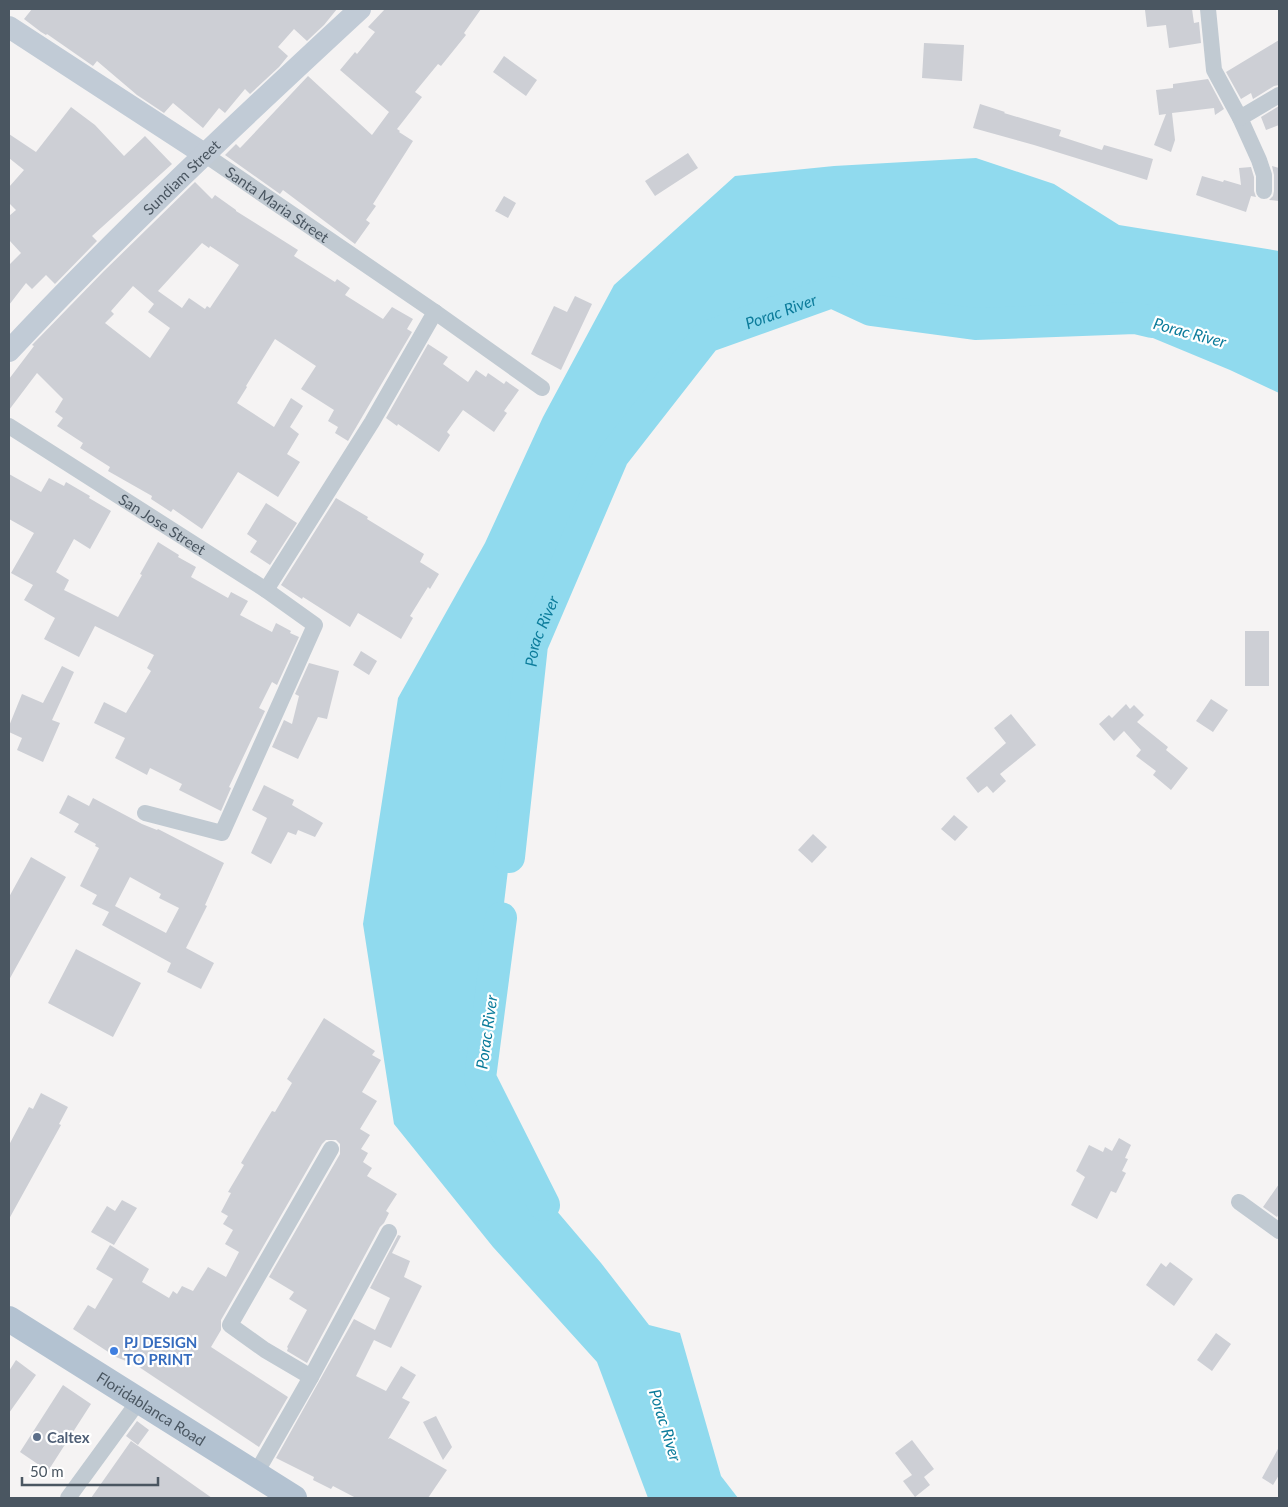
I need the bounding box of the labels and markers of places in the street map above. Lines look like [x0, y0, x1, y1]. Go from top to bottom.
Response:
place label: PJ DESIGN TO PRINT [124, 1333, 197, 1368]
marker: PJ DESIGN TO PRINT [108, 1345, 120, 1357]
place label: Caltex [47, 1428, 90, 1446]
marker: Caltex [31, 1431, 43, 1443]

